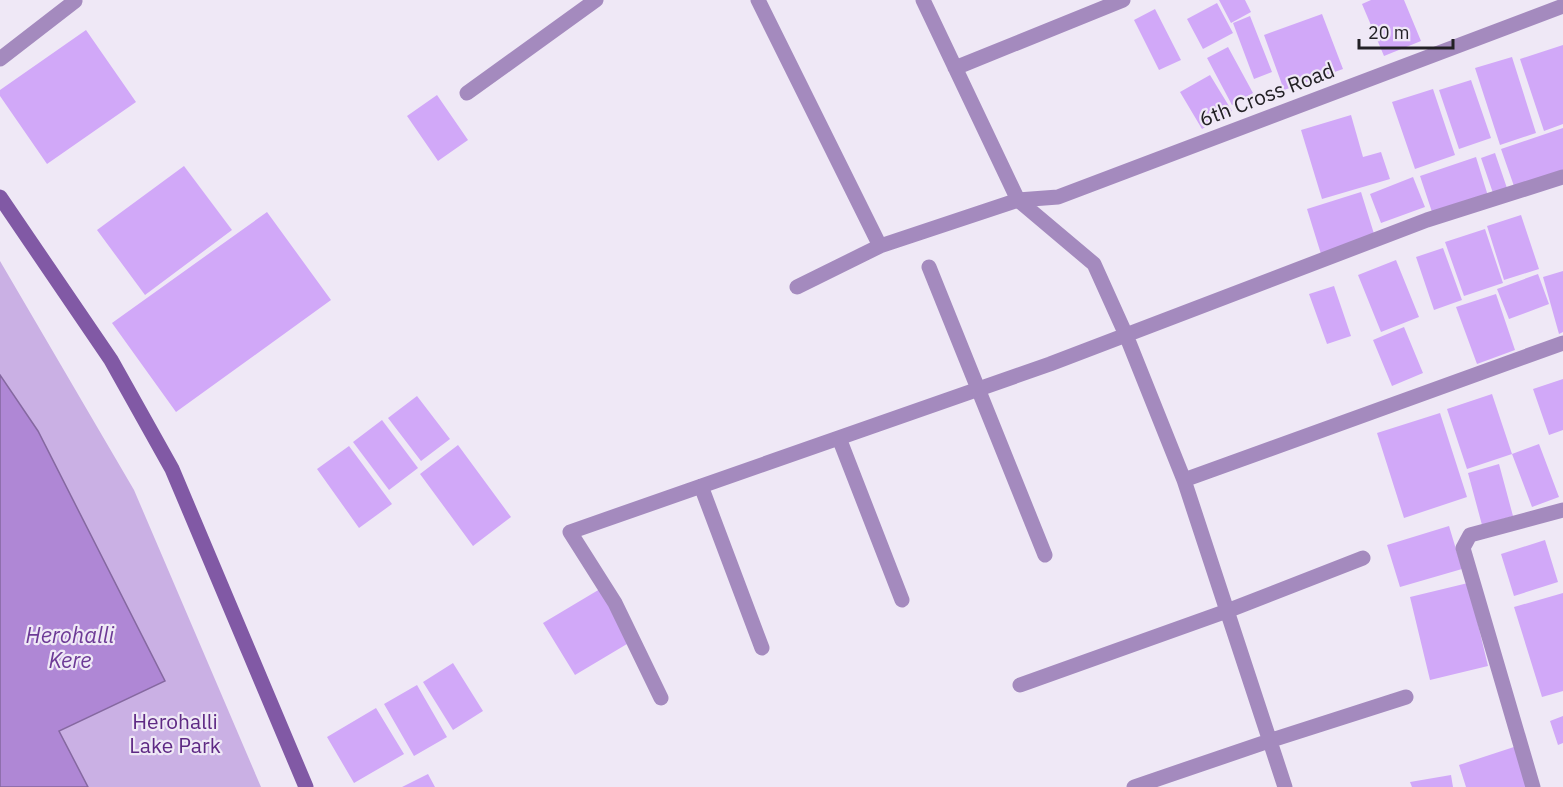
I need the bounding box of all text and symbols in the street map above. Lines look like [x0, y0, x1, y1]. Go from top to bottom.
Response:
scale bar [1359, 12, 1454, 50]
text: 20 m [1368, 21, 1410, 44]
street label: 6th Cross Road [1195, 55, 1338, 133]
water label: Herohalli Kere [26, 620, 115, 674]
park label: Herohalli Lake Park [129, 707, 221, 759]

